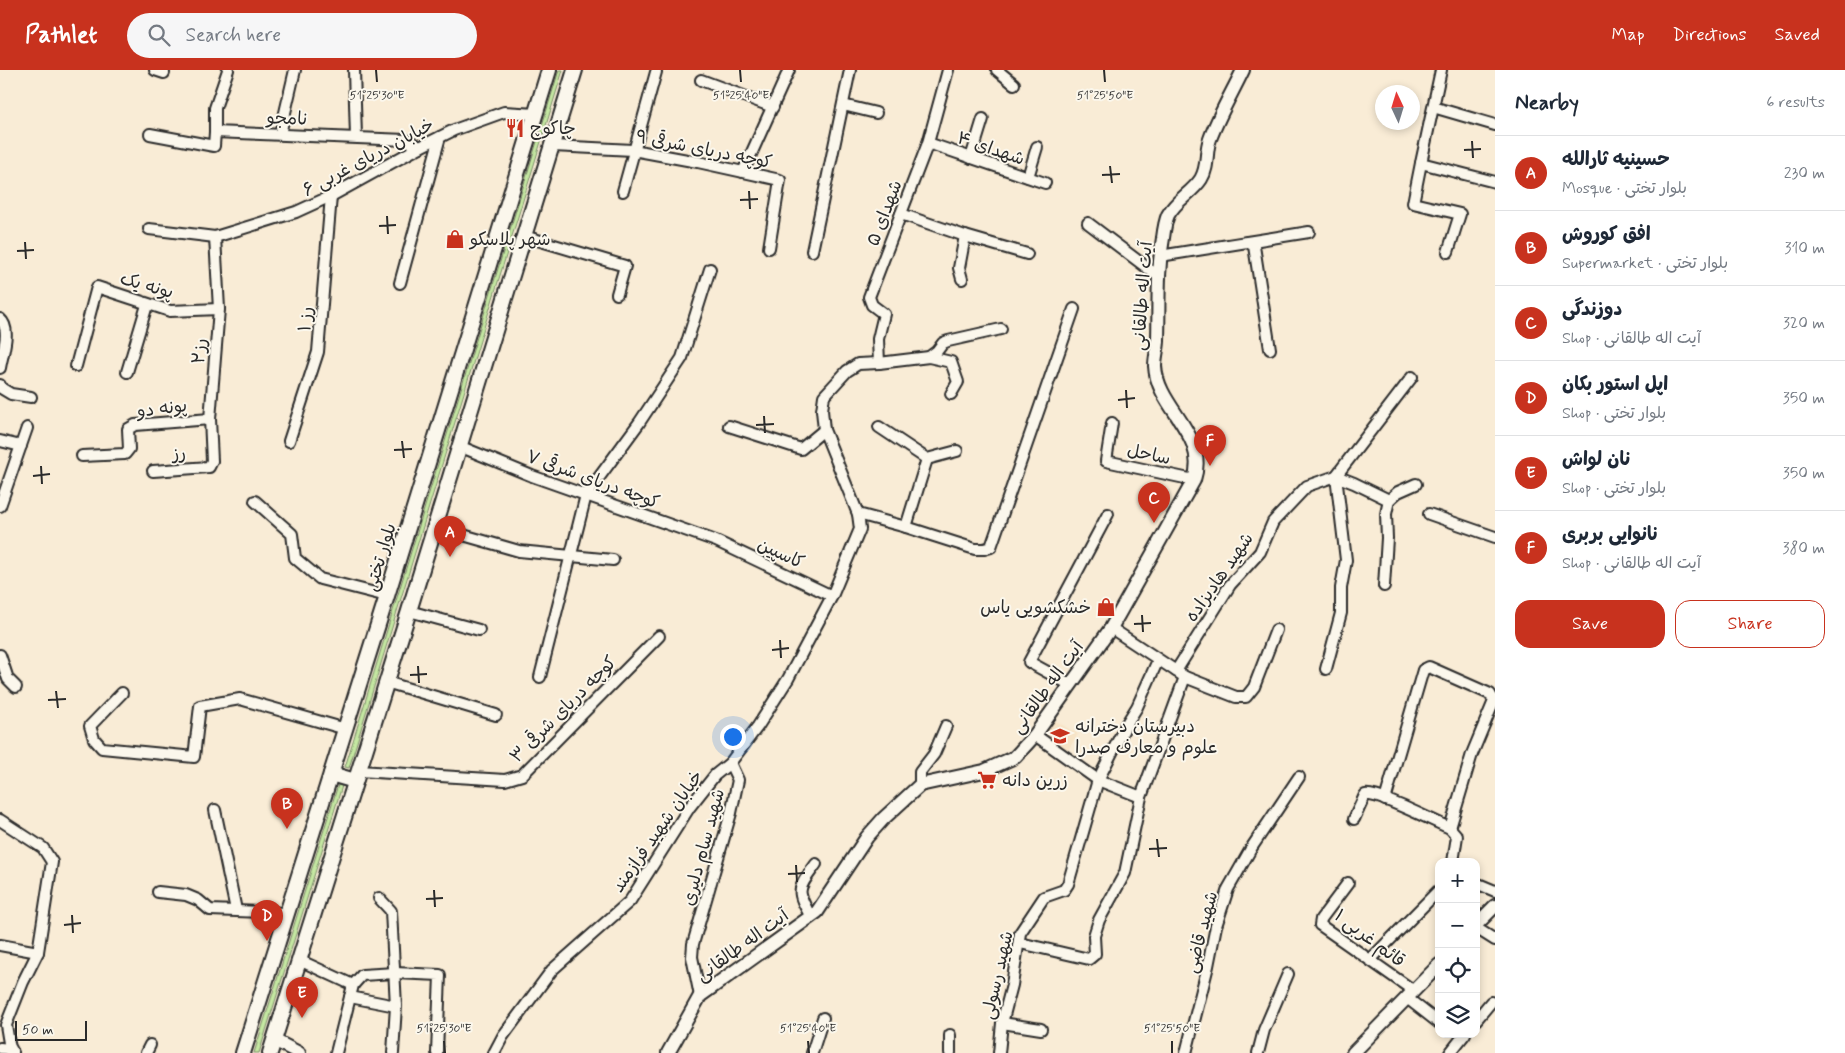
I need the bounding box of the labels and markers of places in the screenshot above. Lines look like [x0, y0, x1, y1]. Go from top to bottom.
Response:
restaurant icon: چاکوچ [504, 117, 526, 139]
place label: چاکوچ [530, 117, 576, 141]
shop icon: شهر پلاسکو [444, 228, 466, 250]
place label: شهر پلاسکو [468, 228, 551, 252]
pin: F [1194, 425, 1226, 466]
pin: C [1138, 482, 1170, 523]
pin: A [434, 516, 466, 557]
place label: خشکشویی یاس [980, 596, 1091, 620]
shop icon: خشکشویی یاس [1095, 596, 1117, 618]
place label: دبیرستان دخترانه علوم و معارف صدرا [1075, 715, 1217, 761]
school or university icon: دبیرستان دخترانه علوم و معارف صدرا [1049, 725, 1071, 747]
supermarket icon: زرین دانه [976, 769, 998, 791]
place label: زرین دانه [1002, 769, 1068, 793]
pin: B [271, 788, 303, 829]
pin: D [251, 900, 283, 941]
pin: E [286, 977, 318, 1018]

